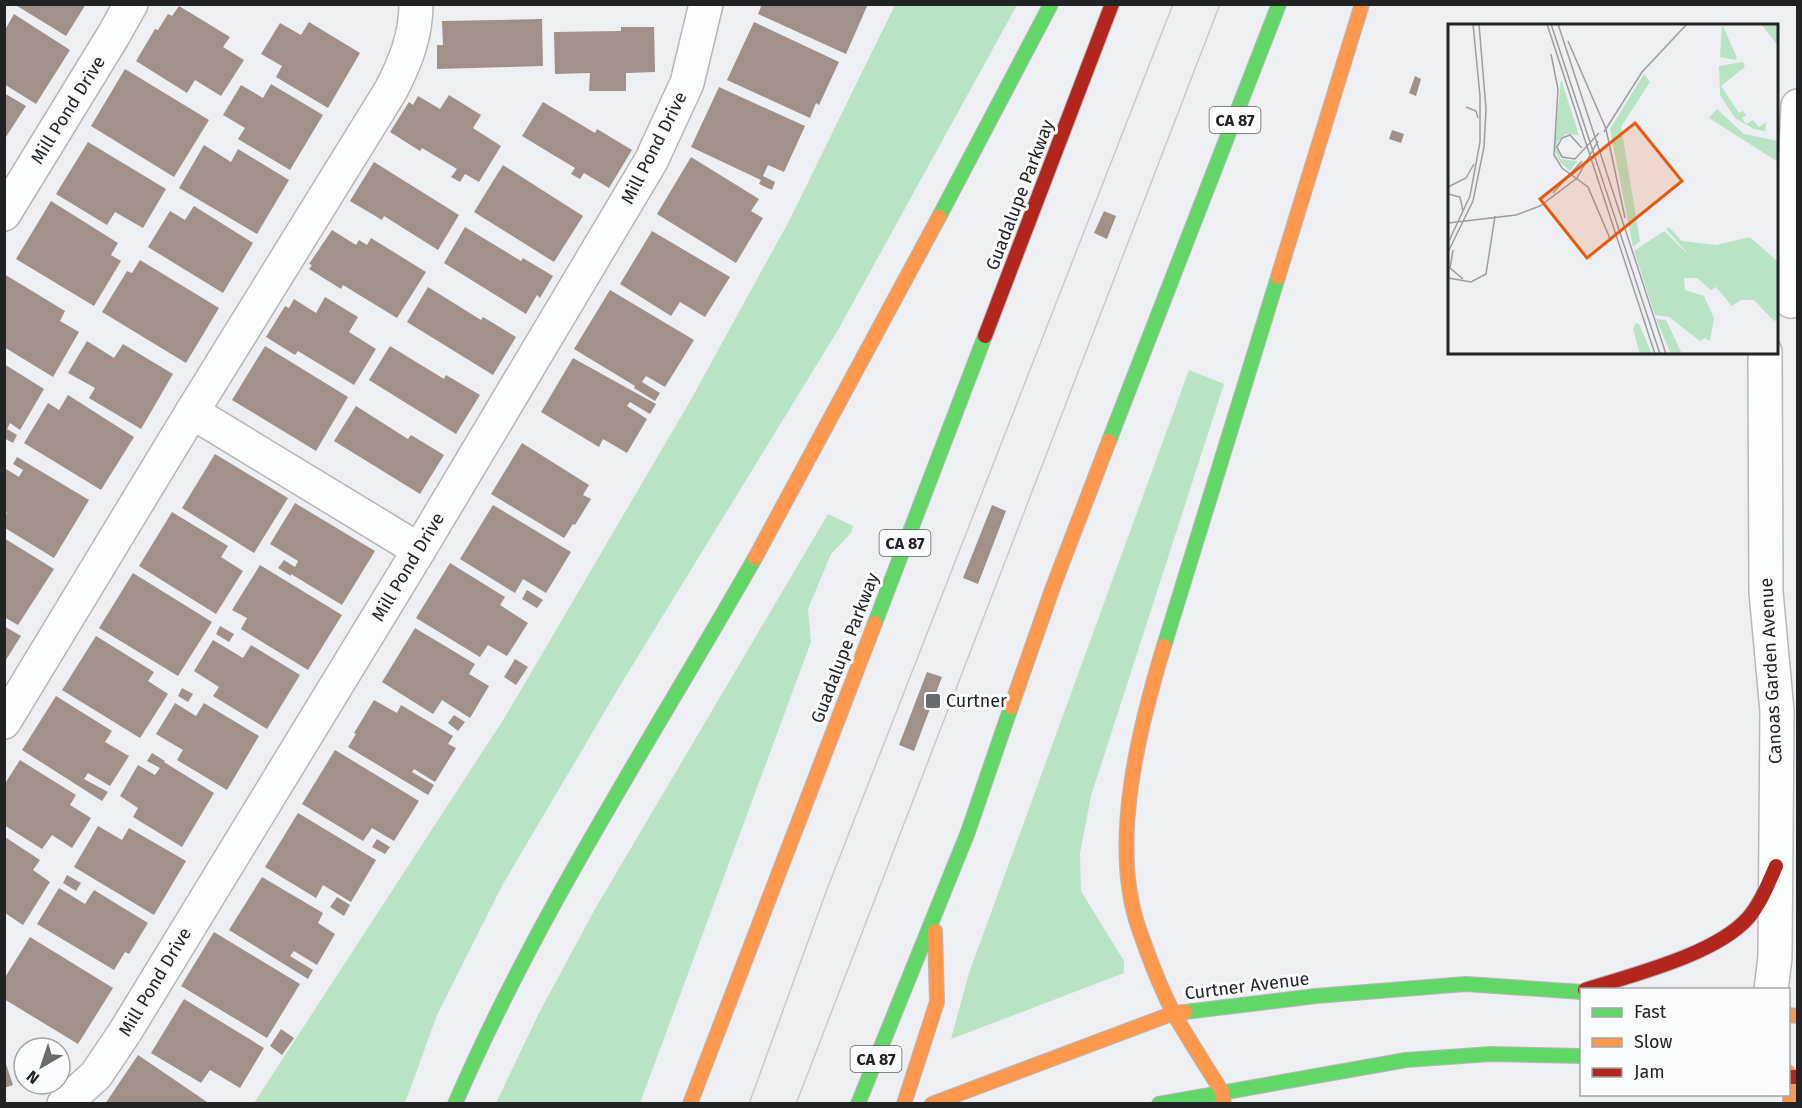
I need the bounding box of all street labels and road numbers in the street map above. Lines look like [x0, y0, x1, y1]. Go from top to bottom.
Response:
street label: Mill Pond Drive [26, 52, 110, 168]
street label: Mill Pond Drive [616, 88, 692, 208]
road number: CA 87 [1210, 107, 1260, 133]
street label: Guadalupe Parkway [981, 116, 1059, 273]
street label: Mill Pond Drive [367, 509, 449, 625]
road number: CA 87 [880, 530, 930, 556]
street label: Guadalupe Parkway [806, 569, 884, 726]
street label: Canoas Garden Avenue [1755, 577, 1787, 765]
street label: Mill Pond Drive [114, 924, 196, 1040]
street label: Curtner Avenue [1183, 967, 1311, 1005]
road number: CA 87 [850, 1046, 902, 1072]

